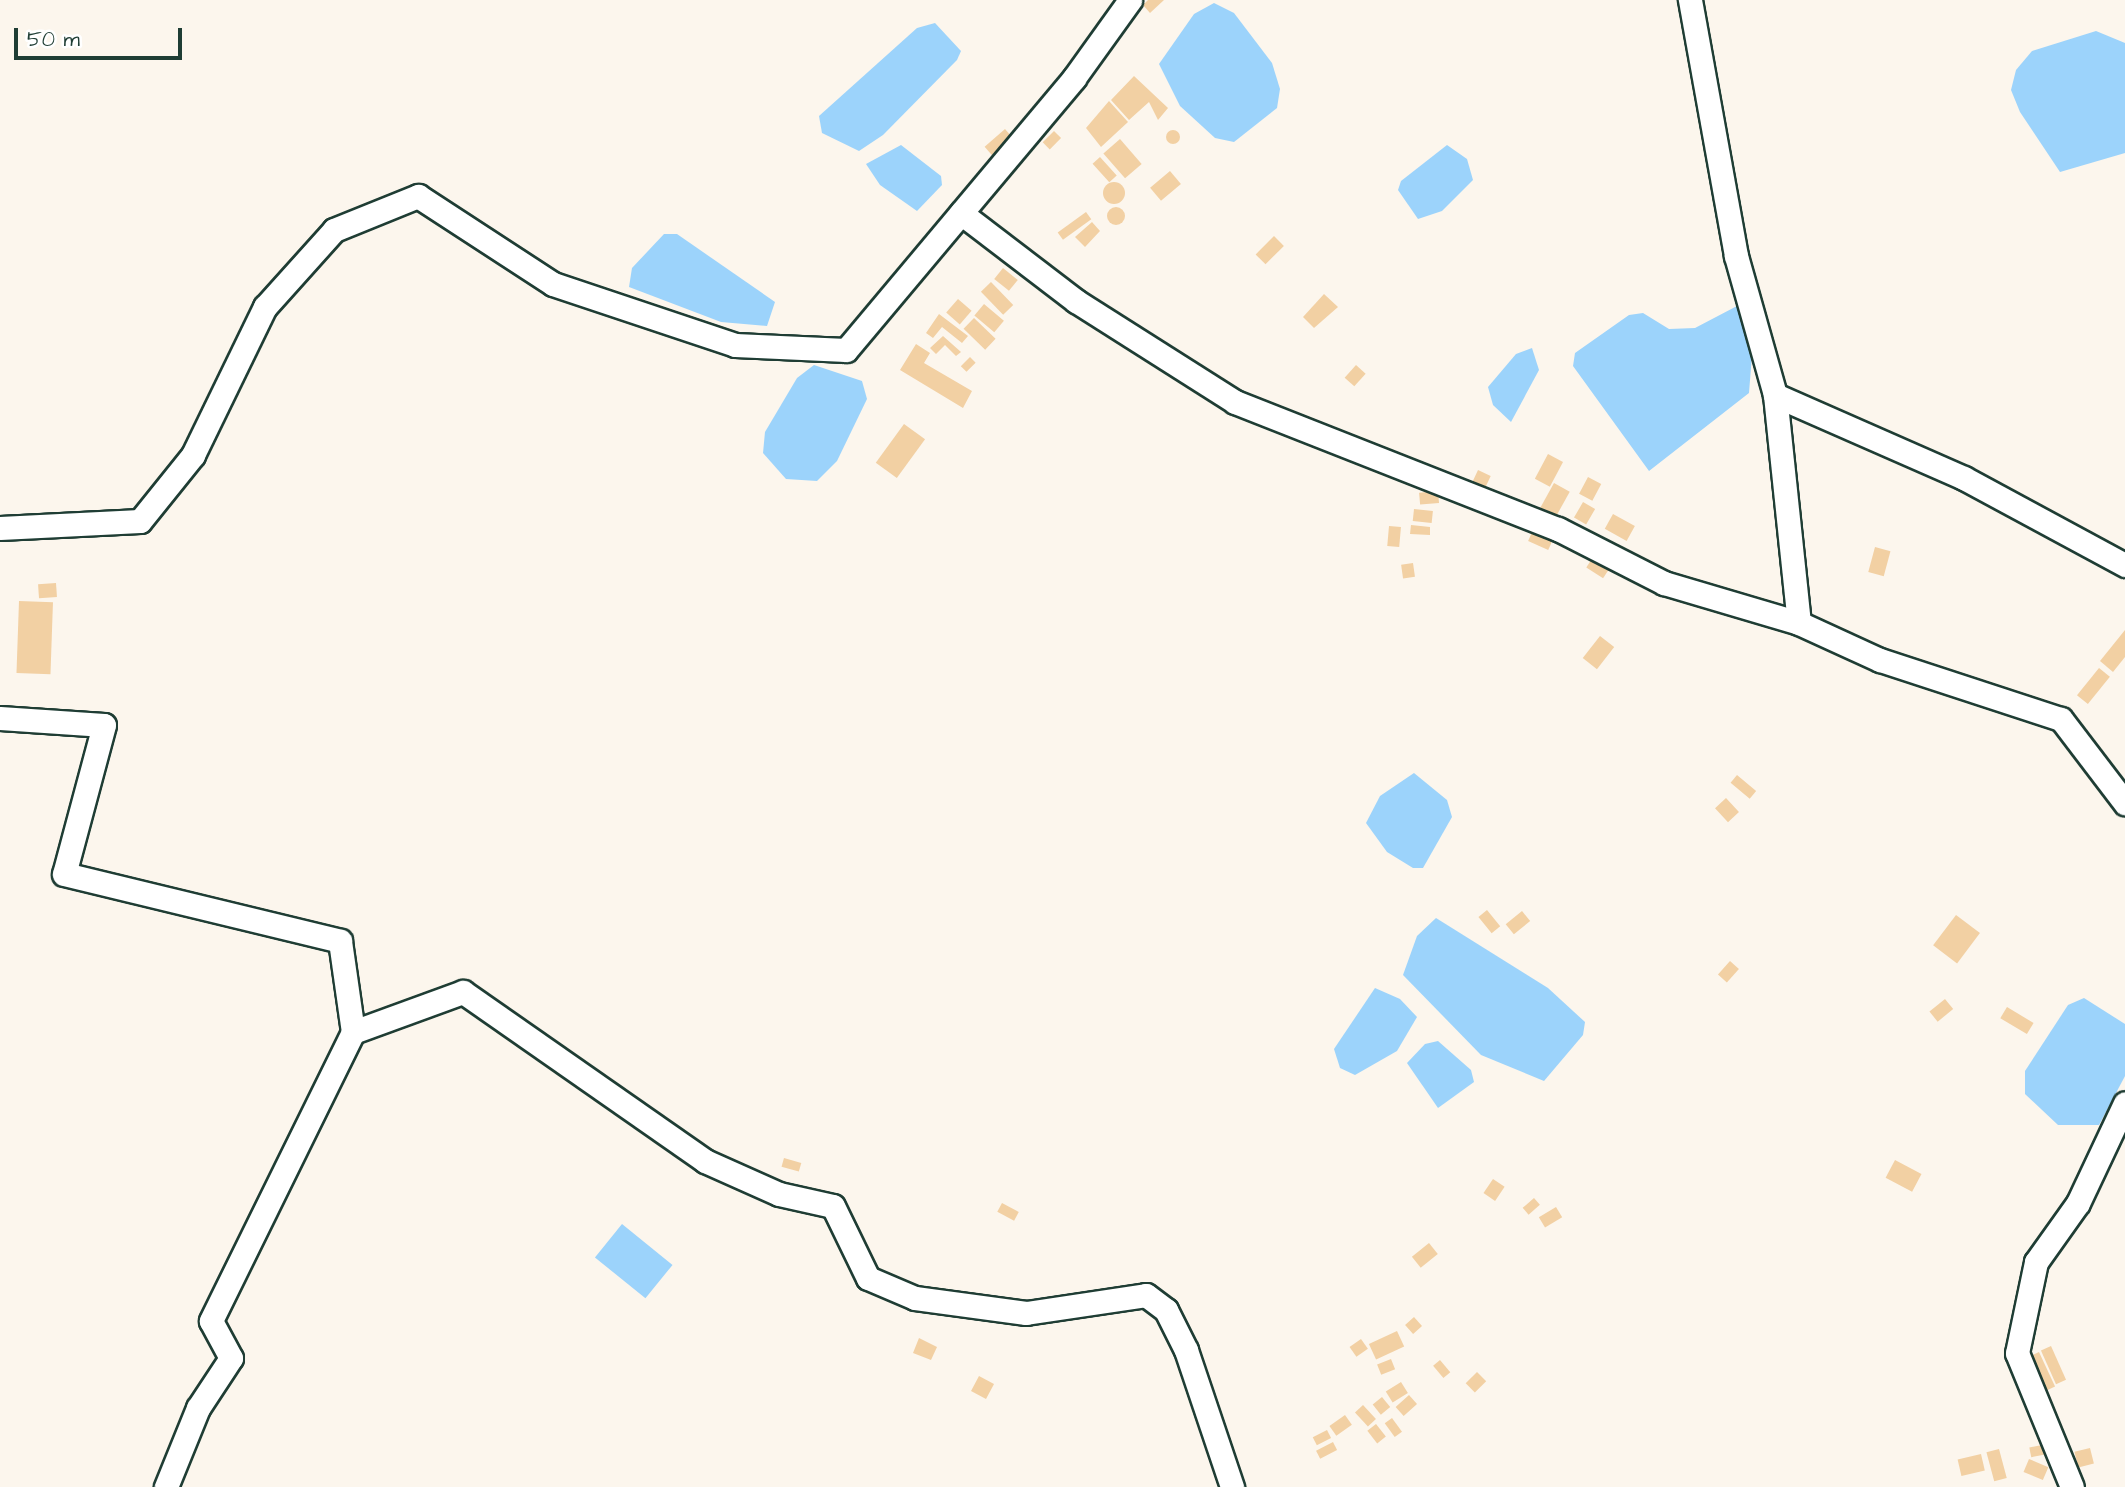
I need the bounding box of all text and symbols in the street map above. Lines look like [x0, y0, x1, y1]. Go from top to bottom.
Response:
scale bar [18, 14, 186, 58]
text: 50 m [27, 25, 80, 54]

